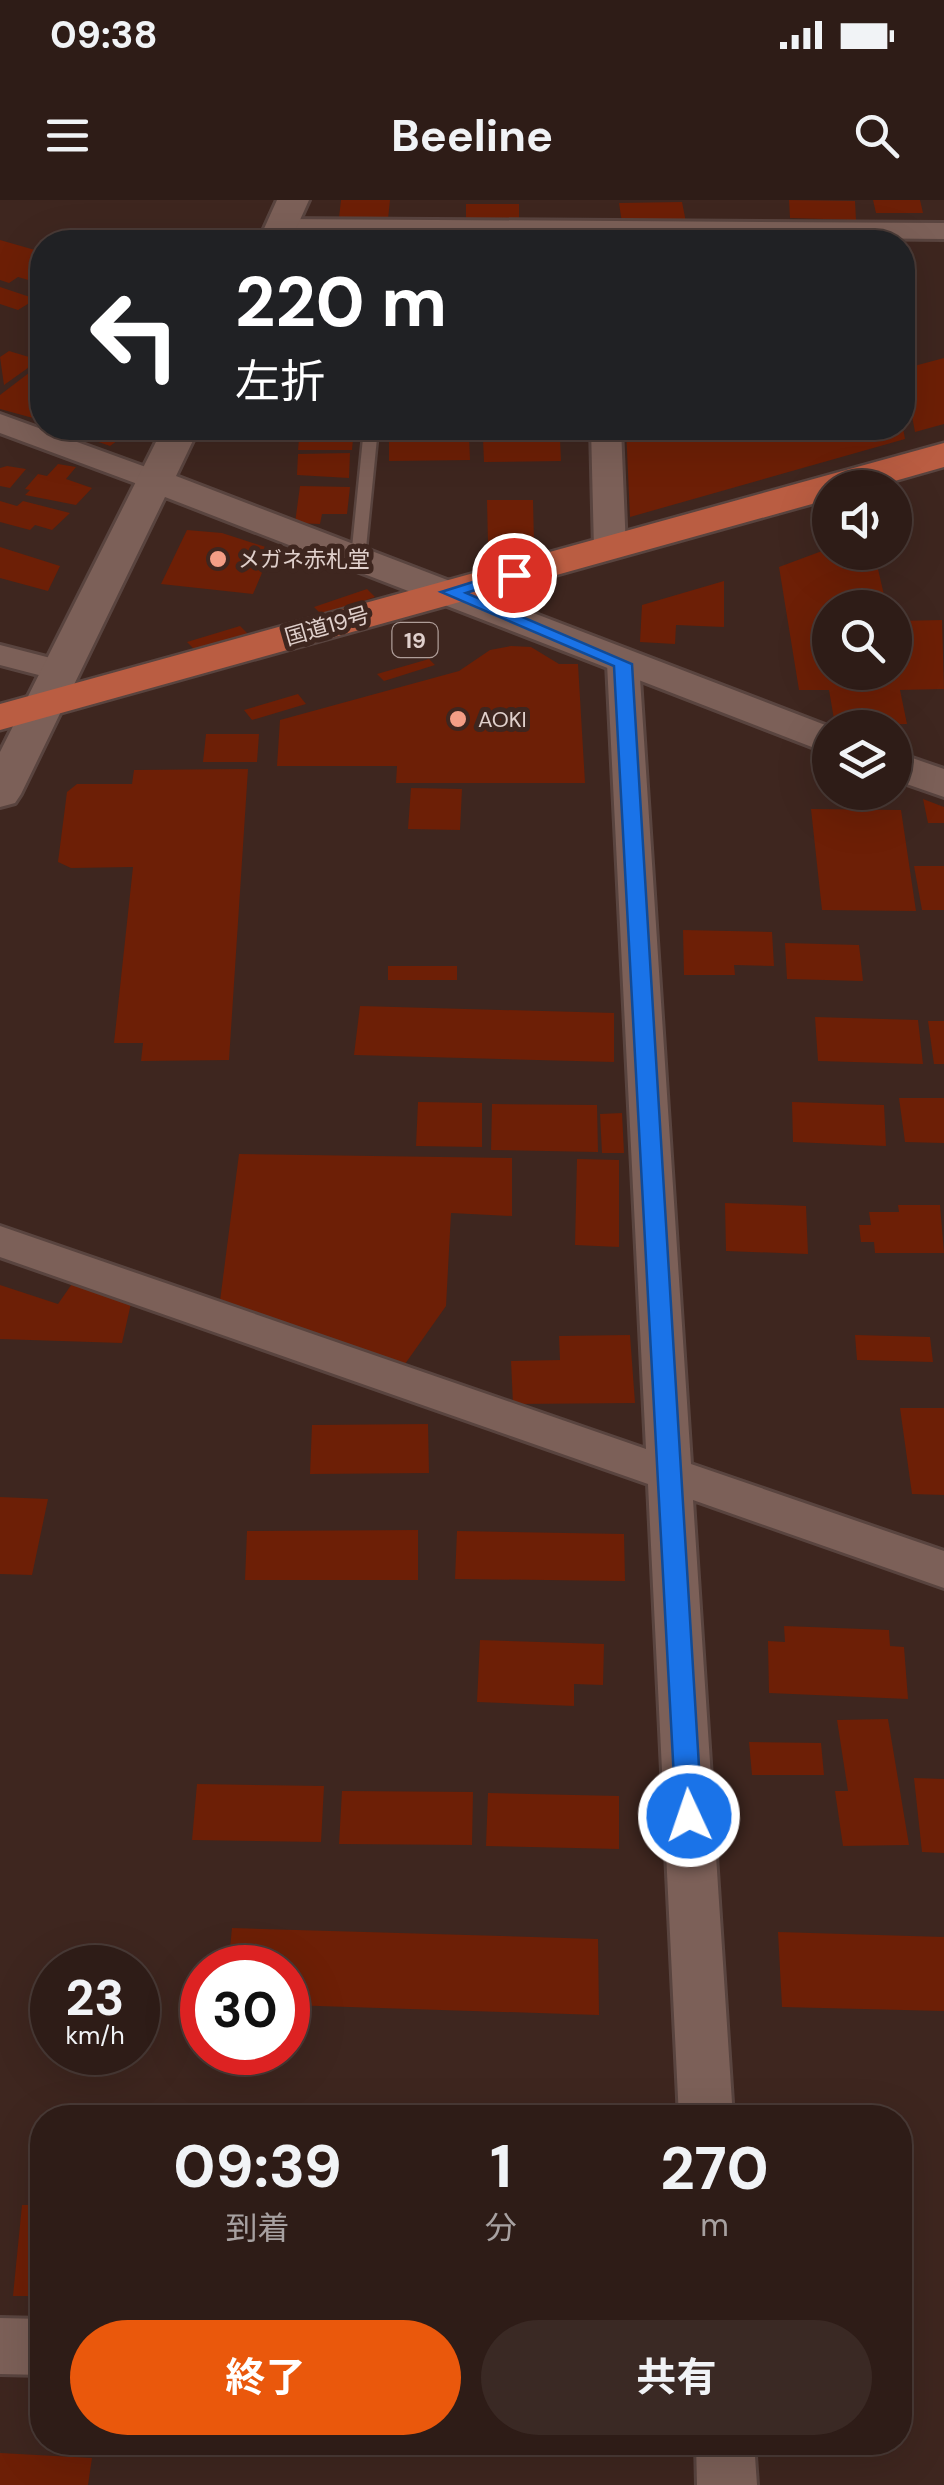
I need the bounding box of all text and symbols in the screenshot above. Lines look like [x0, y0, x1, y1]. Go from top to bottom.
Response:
text: 09:38 [50, 10, 158, 60]
text: Beeline [391, 106, 553, 165]
icon: menu [40, 108, 95, 163]
icon: search [849, 108, 904, 163]
text: 220 m [235, 257, 447, 348]
icon: left [70, 270, 200, 400]
text: 左折 [235, 352, 325, 411]
map controls [812, 470, 912, 810]
button: sound [812, 470, 912, 570]
pin [472, 533, 557, 618]
place label: メガネ赤札堂 [238, 545, 370, 574]
marker: メガネ赤札堂 [207, 548, 229, 570]
icon: arrive [487, 548, 542, 603]
button: search [812, 590, 912, 690]
street label: 国道19号 [281, 600, 373, 652]
road number: 19 [392, 623, 438, 657]
place label: AOKI [478, 705, 527, 734]
marker: AOKI [447, 708, 469, 730]
button: layers [812, 710, 912, 810]
position arrow [637, 1764, 741, 1868]
speed limit sign: 30 [180, 1945, 310, 2075]
text: 23 [66, 1965, 125, 2031]
text: km/h [65, 2019, 125, 2052]
text: 09:39 [173, 2127, 342, 2206]
text: 1 [490, 2127, 512, 2206]
text: 270 [660, 2129, 769, 2208]
text: m [700, 2204, 729, 2246]
text: 到着 [226, 2207, 290, 2249]
text: 分 [485, 2207, 517, 2249]
button: 終了 [70, 2320, 461, 2435]
button: 共有 [481, 2320, 872, 2435]

